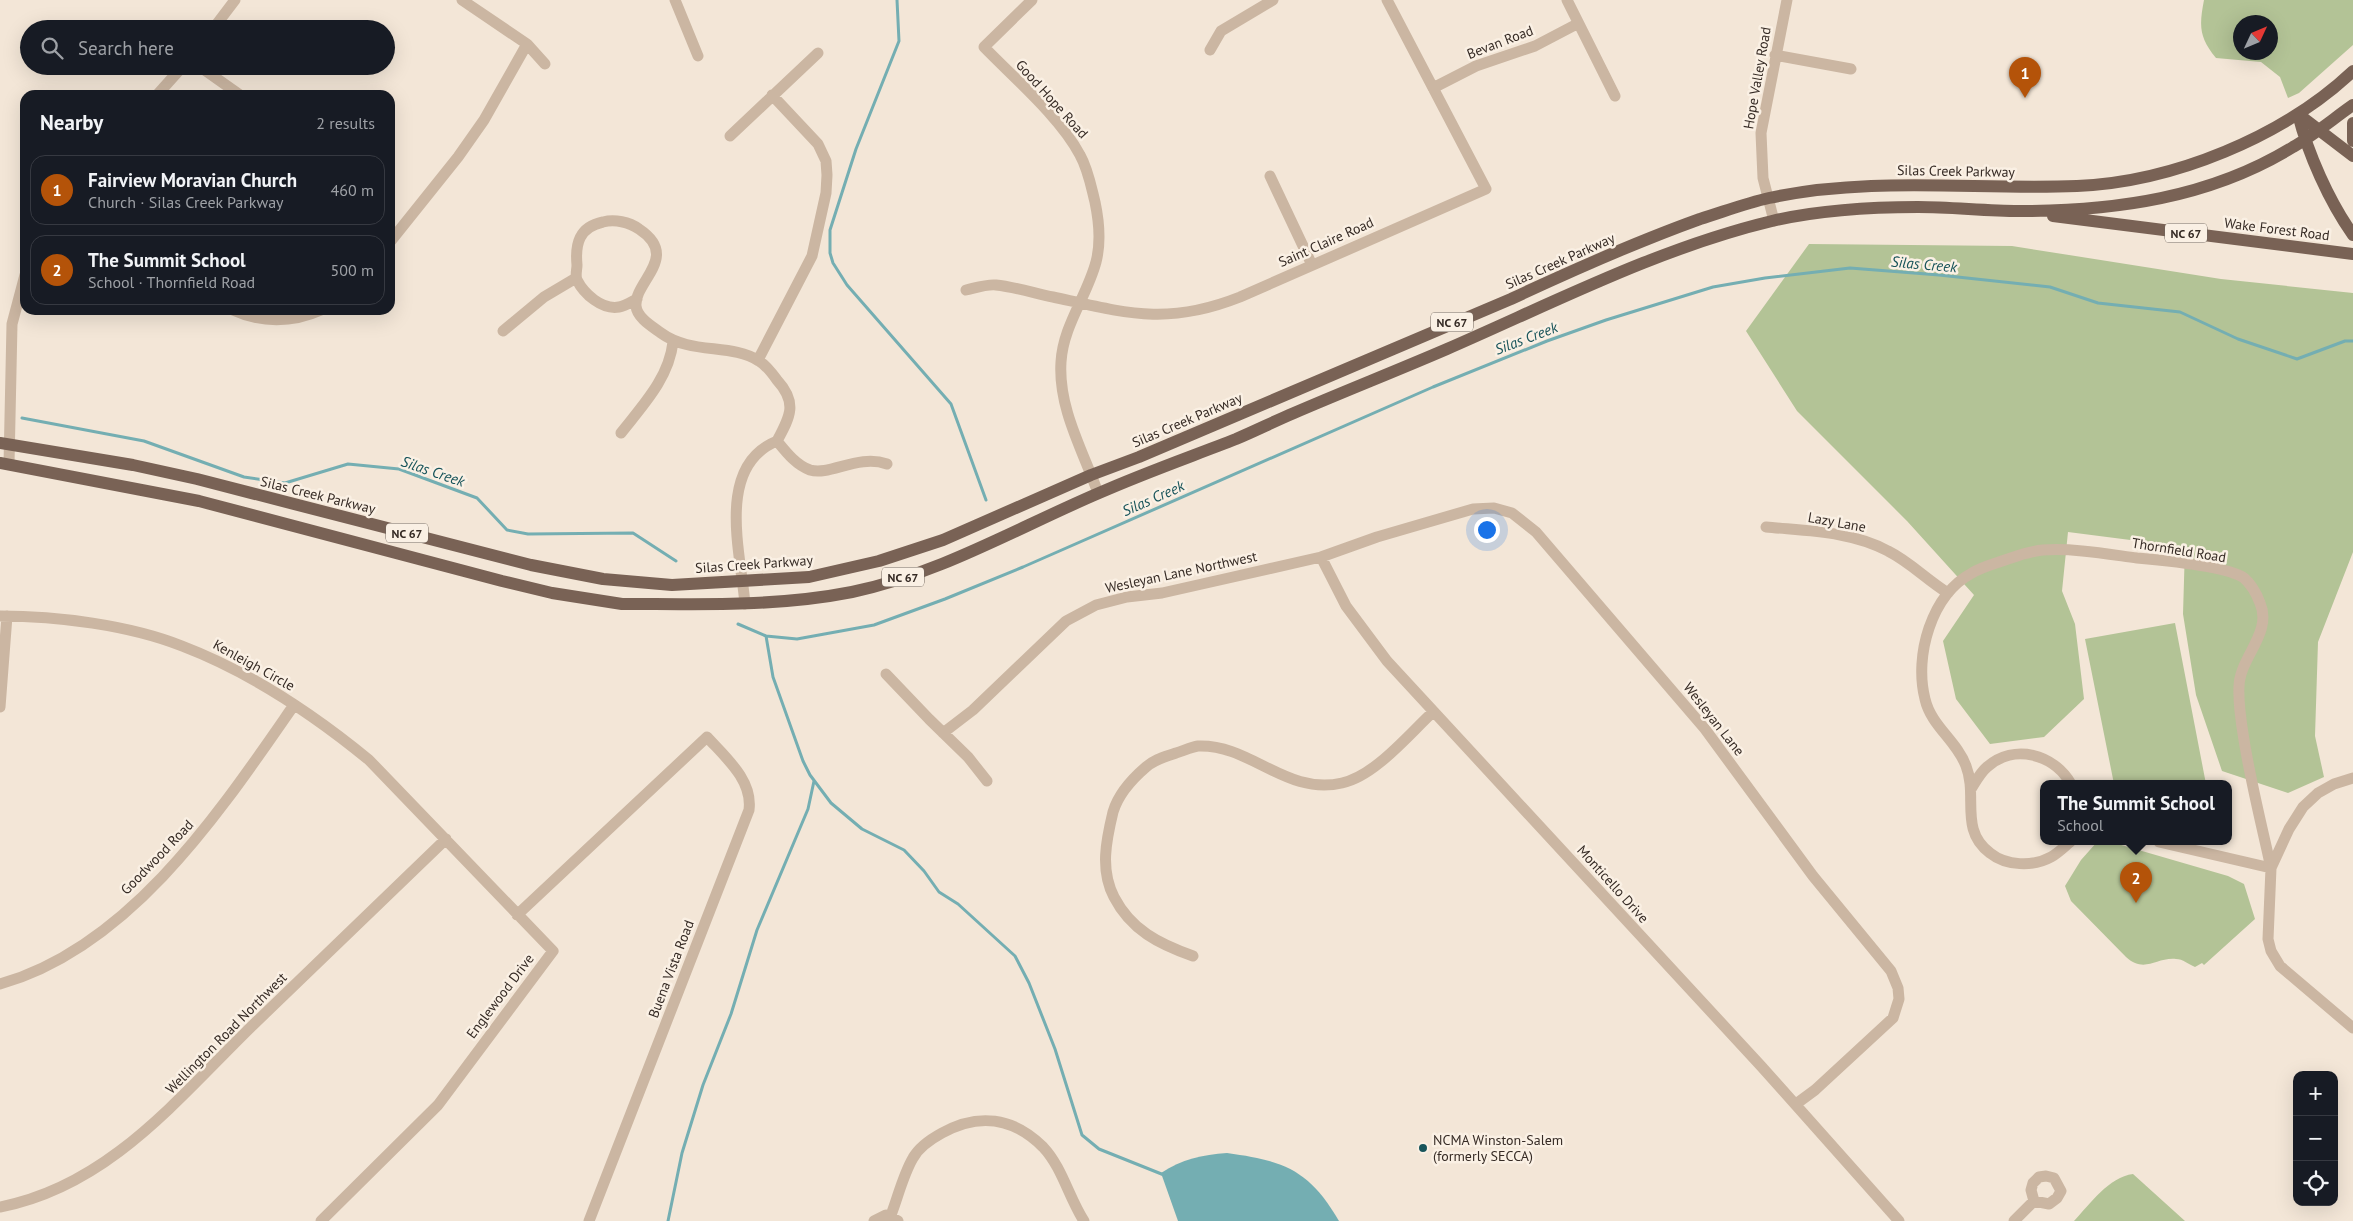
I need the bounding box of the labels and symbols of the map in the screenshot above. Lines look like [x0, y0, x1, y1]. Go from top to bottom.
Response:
north arrow [2233, 15, 2278, 60]
street label: Bevan Road [1464, 21, 1536, 63]
street label: Hope Valley Road [1739, 25, 1775, 131]
street label: Good Hope Road [1012, 56, 1092, 142]
pin: 1 [2009, 57, 2041, 98]
street label: Silas Creek Parkway [1897, 161, 2016, 181]
street label: Saint Claire Road [1276, 213, 1376, 271]
street label: Wake Forest Road [2223, 214, 2331, 244]
road number: NC 67 [2165, 224, 2207, 242]
street label: Silas Creek Parkway [1502, 229, 1618, 293]
water label: Silas Creek [1890, 252, 1959, 276]
road number: NC 67 [1431, 313, 1473, 332]
water label: Silas Creek [1492, 317, 1561, 359]
street label: Silas Creek Parkway [1129, 388, 1245, 451]
water label: Silas Creek [399, 451, 468, 491]
street label: Silas Creek Parkway [259, 472, 378, 518]
water label: Silas Creek [1119, 475, 1188, 520]
street label: Lazy Lane [1807, 508, 1867, 536]
your location [1474, 517, 1500, 543]
road number: NC 67 [386, 524, 428, 542]
street label: Thornfield Road [2131, 534, 2227, 566]
street label: Wesleyan Lane Northwest [1104, 547, 1259, 597]
street label: Silas Creek Parkway [695, 551, 814, 577]
road number: NC 67 [882, 568, 924, 586]
street label: Kenleigh Circle [210, 635, 298, 695]
street label: Wesleyan Lane [1680, 679, 1748, 759]
street label: Goodwood Road [117, 816, 197, 898]
street label: Monticello Drive [1573, 841, 1653, 927]
pin: 2 [2120, 862, 2152, 903]
street label: Buena Vista Road [644, 917, 698, 1021]
street label: Englewood Drive [462, 950, 538, 1042]
street label: Wellington Road Northwest [161, 968, 291, 1098]
place label: NCMA Winston-Salem (formerly SECCA) [1433, 1131, 1563, 1165]
marker: NCMA Winston-Salem (formerly SECCA) [1417, 1142, 1429, 1154]

